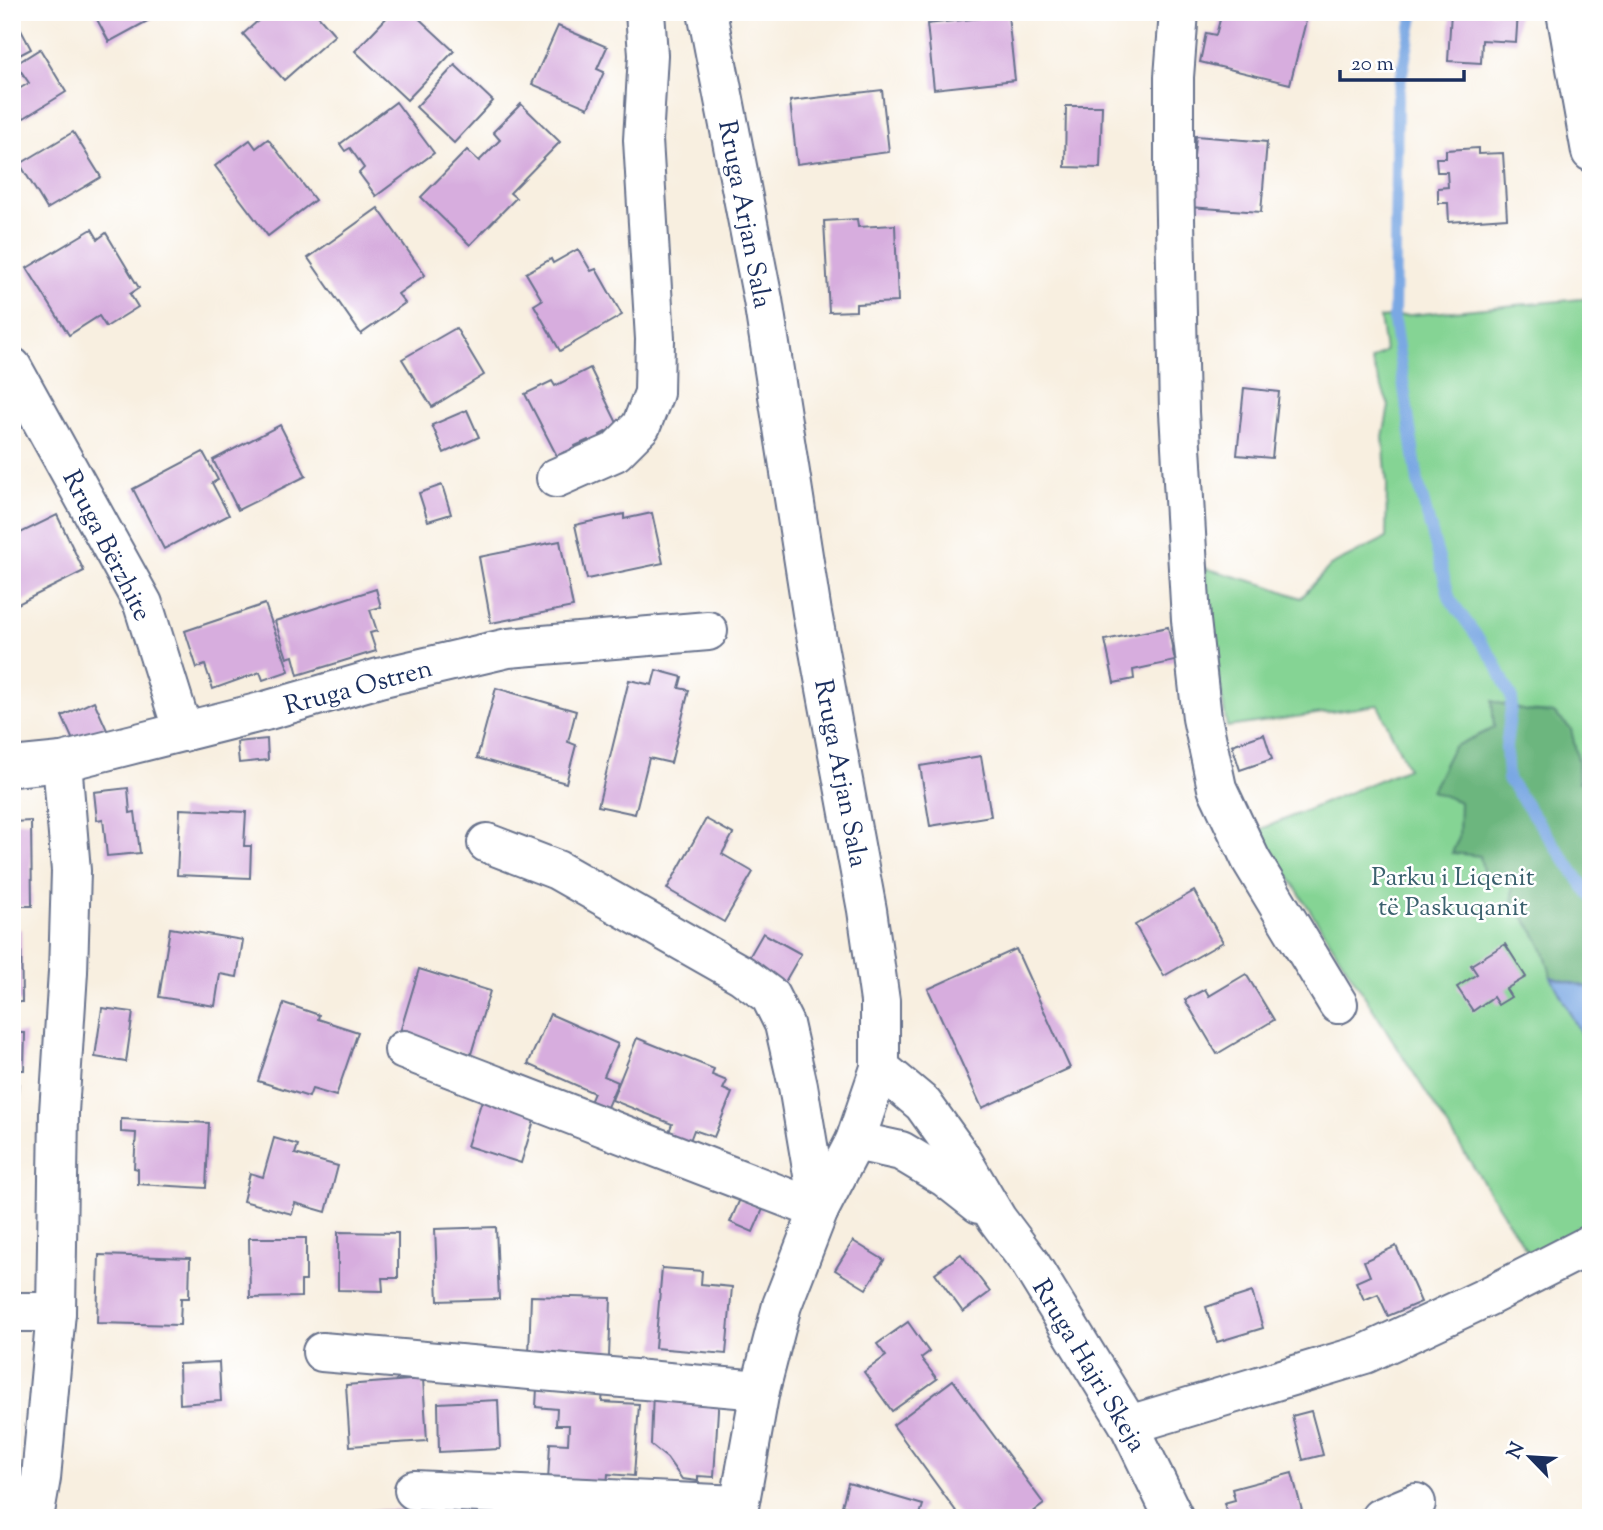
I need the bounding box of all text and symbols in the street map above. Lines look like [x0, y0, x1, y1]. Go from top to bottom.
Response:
scale bar [1340, 38, 1465, 82]
text: 20 m [1351, 50, 1394, 80]
street label: Rruga Arjan Sala [707, 118, 780, 311]
street label: Rruga Bërzhite [52, 464, 160, 628]
street label: Rruga Ostren [281, 651, 437, 726]
street label: Rruga Arjan Sala [803, 677, 876, 870]
park label: Parku i Liqenit të Paskuqanit [1371, 860, 1535, 927]
street label: Rruga Hajri Skeja [1022, 1273, 1154, 1460]
north arrow [1494, 1422, 1564, 1492]
text: N [1501, 1438, 1532, 1463]

